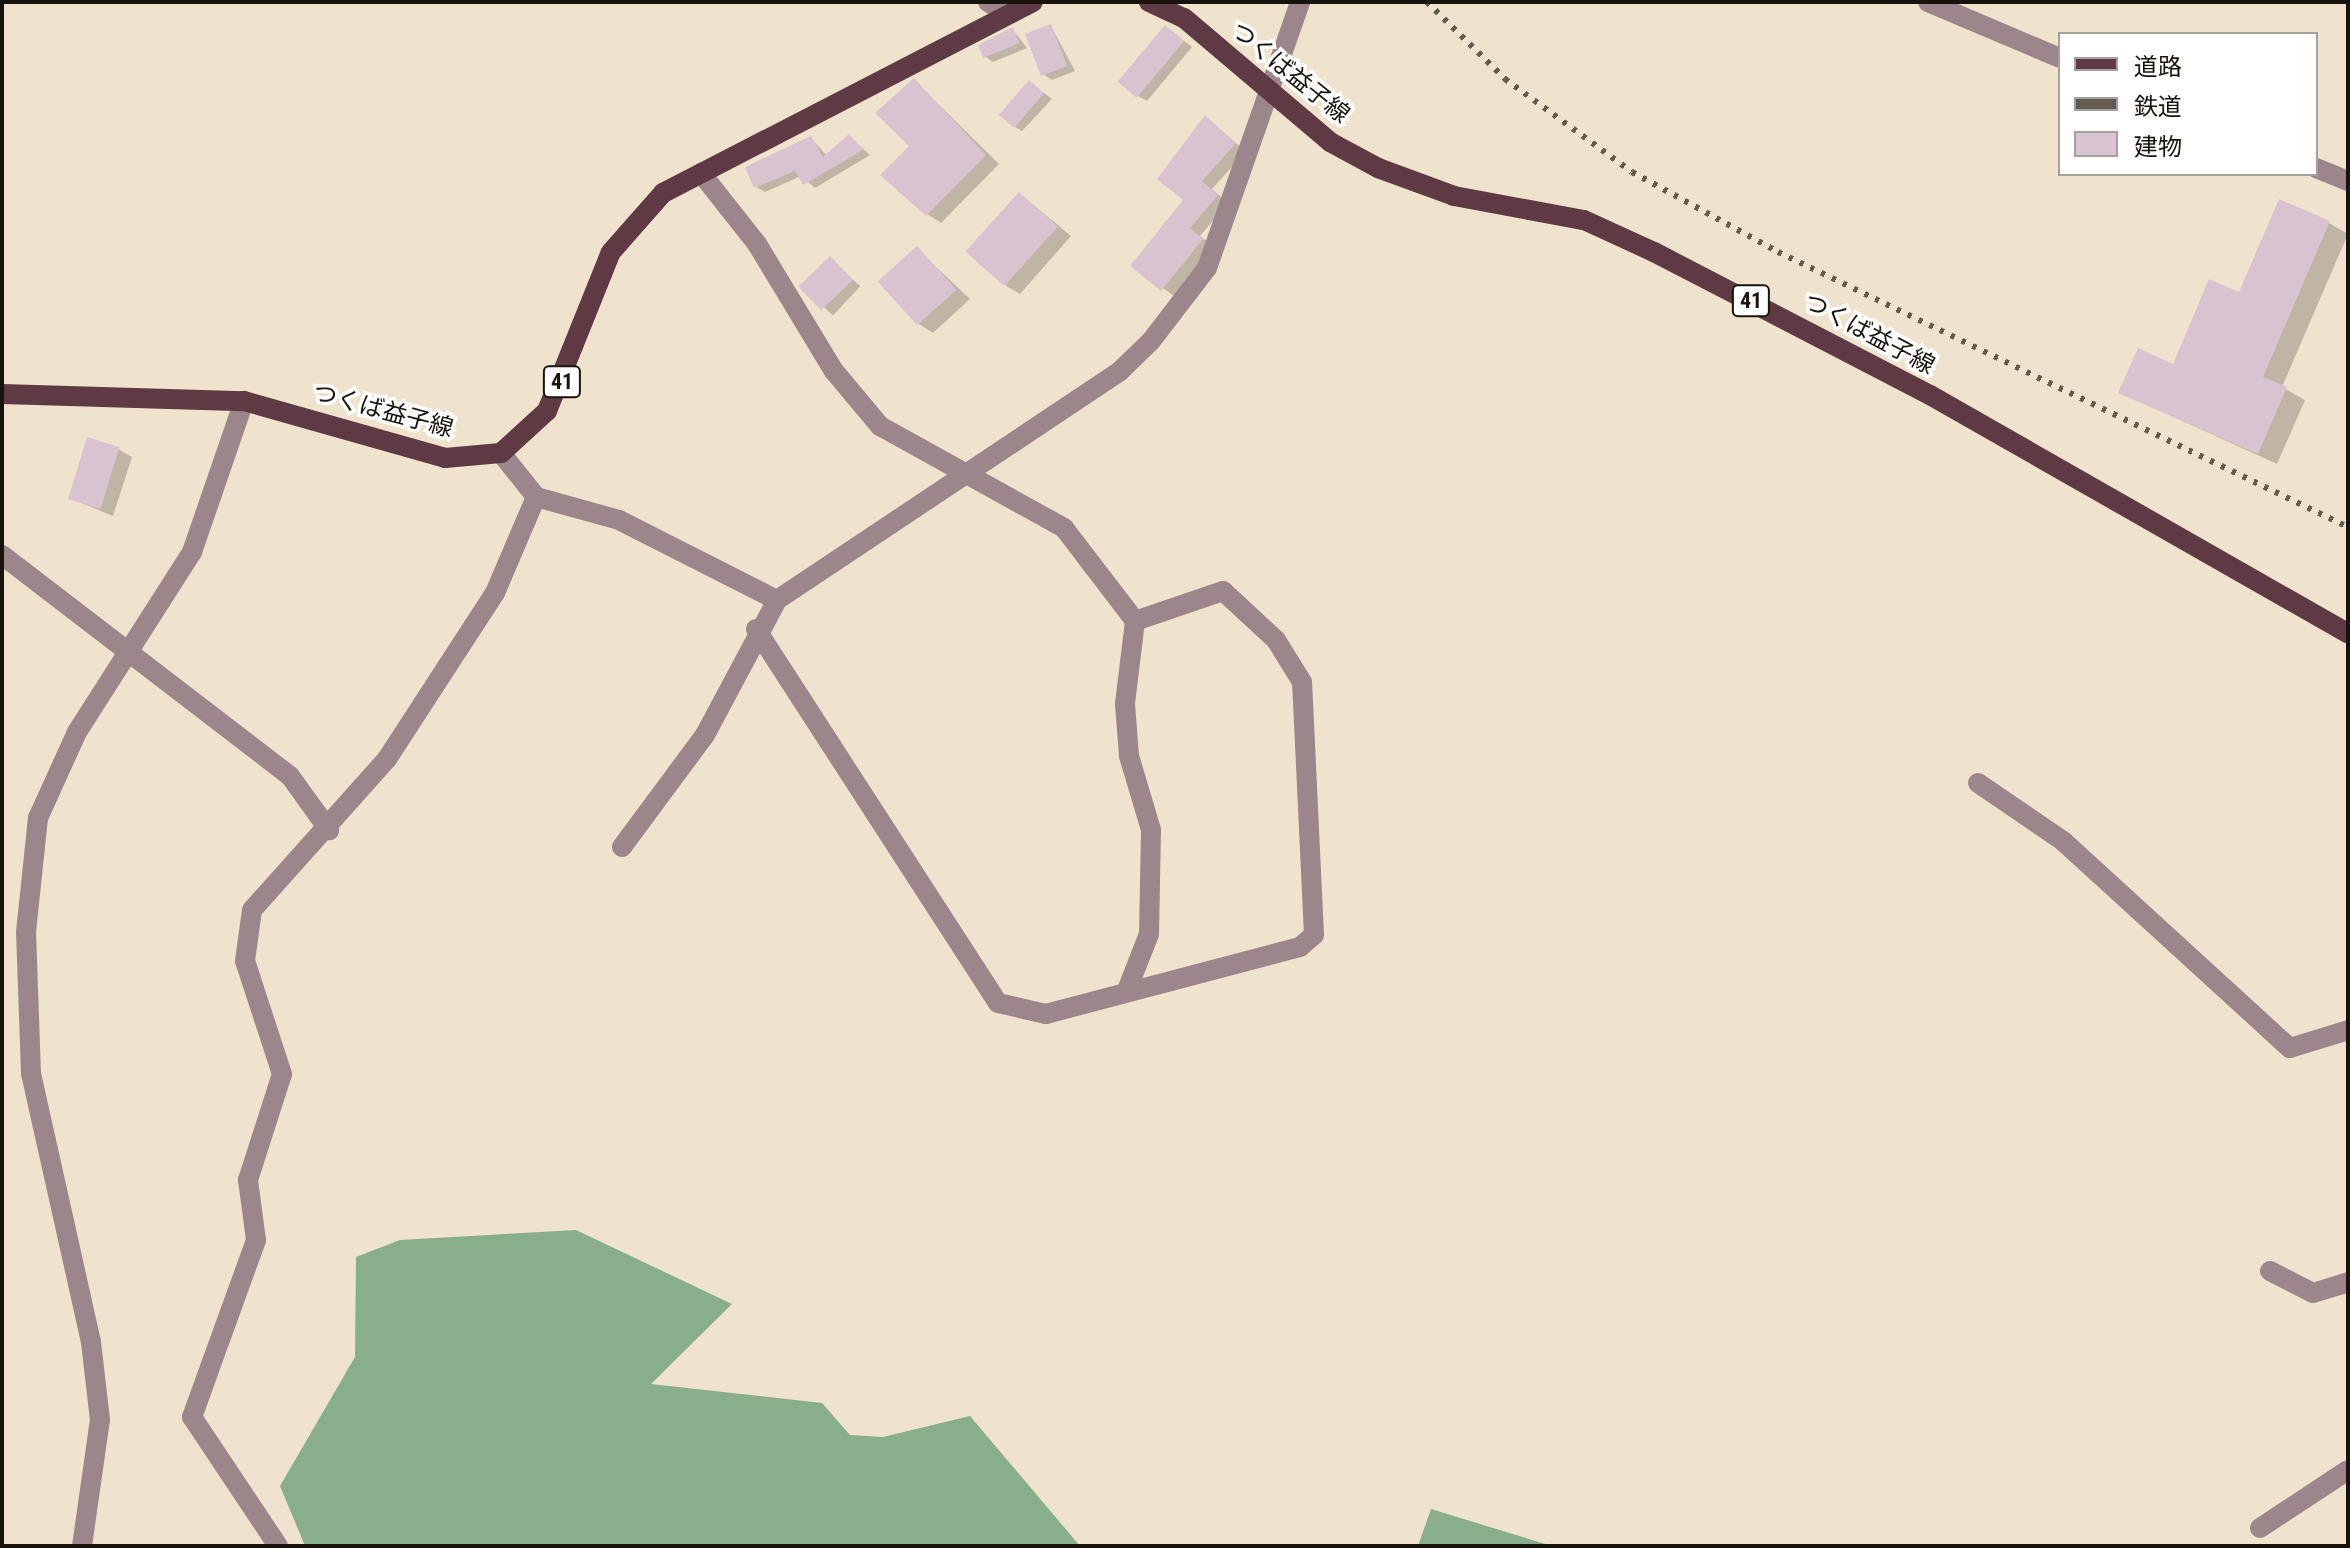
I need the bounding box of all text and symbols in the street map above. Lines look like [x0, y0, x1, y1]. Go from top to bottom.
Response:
street label: つくば益子線 [1225, 16, 1355, 130]
legend [2058, 32, 2318, 176]
text: 道路 [2134, 53, 2182, 81]
text: 鉄道 [2134, 93, 2182, 121]
text: 建物 [2134, 133, 2182, 161]
road number: 41 [1731, 283, 1771, 319]
street label: つくば益子線 [1799, 287, 1939, 381]
road number: 41 [542, 364, 582, 400]
street label: つくば益子線 [310, 378, 456, 444]

